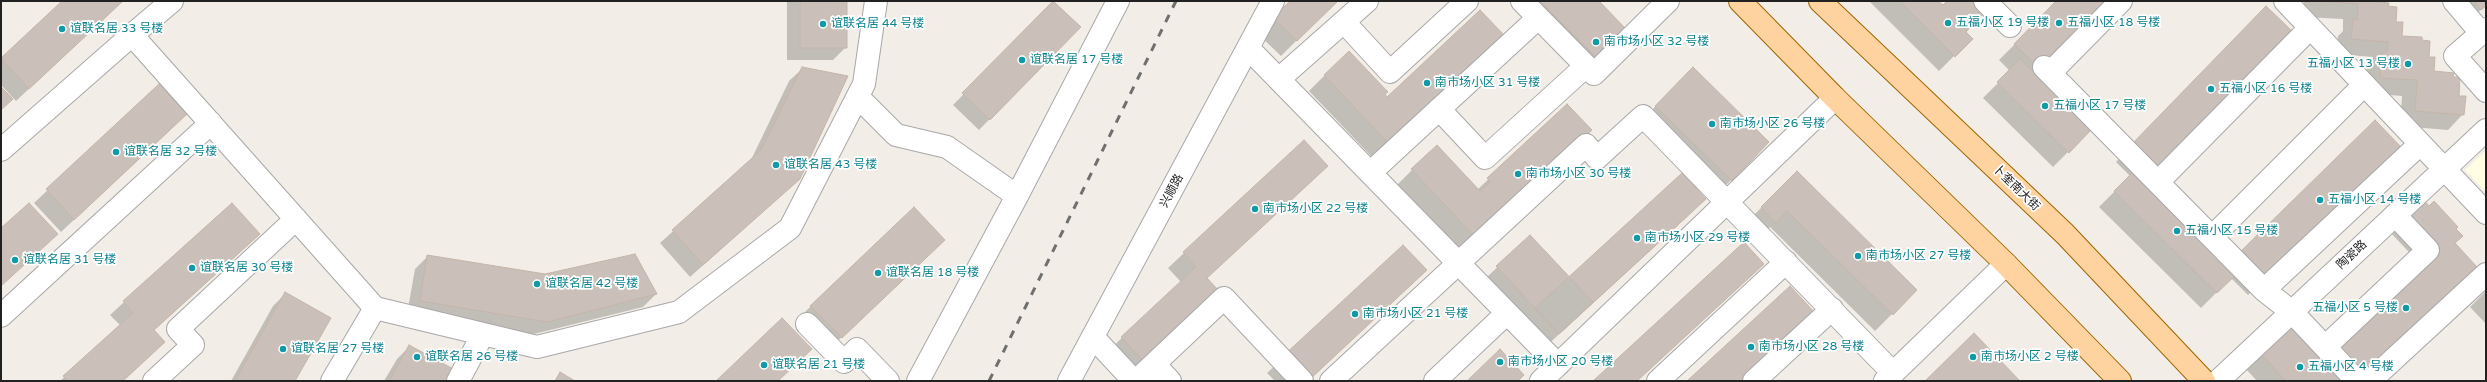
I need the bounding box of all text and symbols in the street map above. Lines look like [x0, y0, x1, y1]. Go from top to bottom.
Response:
place label: 五福小区 19 号楼 [1956, 16, 2049, 30]
place label: 五福小区 18 号楼 [2067, 16, 2160, 30]
place label: 谊联名居 44 号楼 [831, 17, 924, 31]
marker: 五福小区 19 号楼 [1943, 18, 1953, 28]
marker: 五福小区 18 号楼 [2054, 18, 2064, 28]
marker: 谊联名居 44 号楼 [818, 19, 828, 29]
place label: 谊联名居 33 号楼 [70, 22, 163, 36]
marker: 谊联名居 33 号楼 [57, 24, 67, 34]
place label: 南市场小区 32 号楼 [1604, 35, 1709, 49]
marker: 南市场小区 32 号楼 [1591, 37, 1601, 47]
place label: 谊联名居 17 号楼 [1030, 53, 1123, 67]
marker: 谊联名居 17 号楼 [1017, 55, 1027, 65]
place label: 五福小区 13 号楼 [2307, 57, 2400, 71]
marker: 五福小区 13 号楼 [2403, 59, 2413, 69]
place label: 南市场小区 31 号楼 [1435, 76, 1540, 90]
marker: 南市场小区 31 号楼 [1422, 78, 1432, 88]
place label: 五福小区 16 号楼 [2219, 82, 2312, 96]
marker: 五福小区 16 号楼 [2206, 84, 2216, 94]
place label: 五福小区 17 号楼 [2053, 99, 2146, 113]
marker: 五福小区 17 号楼 [2040, 101, 2050, 111]
place label: 南市场小区 26 号楼 [1720, 117, 1825, 131]
marker: 南市场小区 26 号楼 [1707, 119, 1717, 129]
place label: 谊联名居 32 号楼 [124, 145, 217, 159]
marker: 谊联名居 32 号楼 [111, 147, 121, 157]
place label: 谊联名居 43 号楼 [784, 158, 877, 172]
marker: 谊联名居 43 号楼 [771, 160, 781, 170]
street label: 卜奎南大街 [1989, 162, 2043, 214]
place label: 南市场小区 30 号楼 [1526, 167, 1631, 181]
marker: 南市场小区 30 号楼 [1513, 169, 1523, 179]
street label: 兴顺路 [1157, 172, 1187, 210]
place label: 五福小区 14 号楼 [2328, 193, 2421, 207]
marker: 五福小区 14 号楼 [2315, 195, 2325, 205]
place label: 南市场小区 22 号楼 [1263, 202, 1368, 216]
marker: 南市场小区 22 号楼 [1250, 204, 1260, 214]
place label: 五福小区 15 号楼 [2185, 224, 2278, 238]
marker: 五福小区 15 号楼 [2172, 226, 2182, 236]
place label: 南市场小区 29 号楼 [1645, 231, 1750, 245]
marker: 南市场小区 29 号楼 [1632, 233, 1642, 243]
street label: 陶瓷路 [2334, 237, 2370, 273]
place label: 南市场小区 27 号楼 [1866, 249, 1971, 263]
marker: 南市场小区 27 号楼 [1853, 251, 1863, 261]
place label: 谊联名居 31 号楼 [23, 253, 116, 267]
marker: 谊联名居 31 号楼 [10, 255, 20, 265]
place label: 谊联名居 30 号楼 [200, 261, 293, 275]
marker: 谊联名居 30 号楼 [187, 263, 197, 273]
place label: 谊联名居 18 号楼 [886, 266, 979, 280]
marker: 谊联名居 18 号楼 [873, 268, 883, 278]
place label: 谊联名居 42 号楼 [545, 277, 638, 291]
marker: 谊联名居 42 号楼 [532, 279, 542, 289]
place label: 五福小区 5 号楼 [2312, 301, 2398, 315]
marker: 五福小区 5 号楼 [2401, 303, 2411, 313]
place label: 南市场小区 21 号楼 [1363, 307, 1468, 321]
marker: 南市场小区 21 号楼 [1350, 309, 1360, 319]
place label: 南市场小区 28 号楼 [1759, 340, 1864, 354]
place label: 谊联名居 27 号楼 [291, 342, 384, 356]
marker: 南市场小区 28 号楼 [1746, 342, 1756, 352]
marker: 谊联名居 27 号楼 [278, 344, 288, 354]
place label: 谊联名居 26 号楼 [425, 350, 518, 364]
place label: 南市场小区 2 号楼 [1981, 350, 2079, 364]
marker: 谊联名居 26 号楼 [412, 352, 422, 362]
marker: 南市场小区 2 号楼 [1968, 352, 1978, 362]
place label: 南市场小区 20 号楼 [1508, 355, 1613, 369]
marker: 南市场小区 20 号楼 [1495, 357, 1505, 367]
place label: 谊联名居 21 号楼 [772, 358, 865, 372]
marker: 谊联名居 21 号楼 [759, 360, 769, 370]
place label: 五福小区 4 号楼 [2308, 360, 2394, 374]
marker: 五福小区 4 号楼 [2295, 362, 2305, 372]

